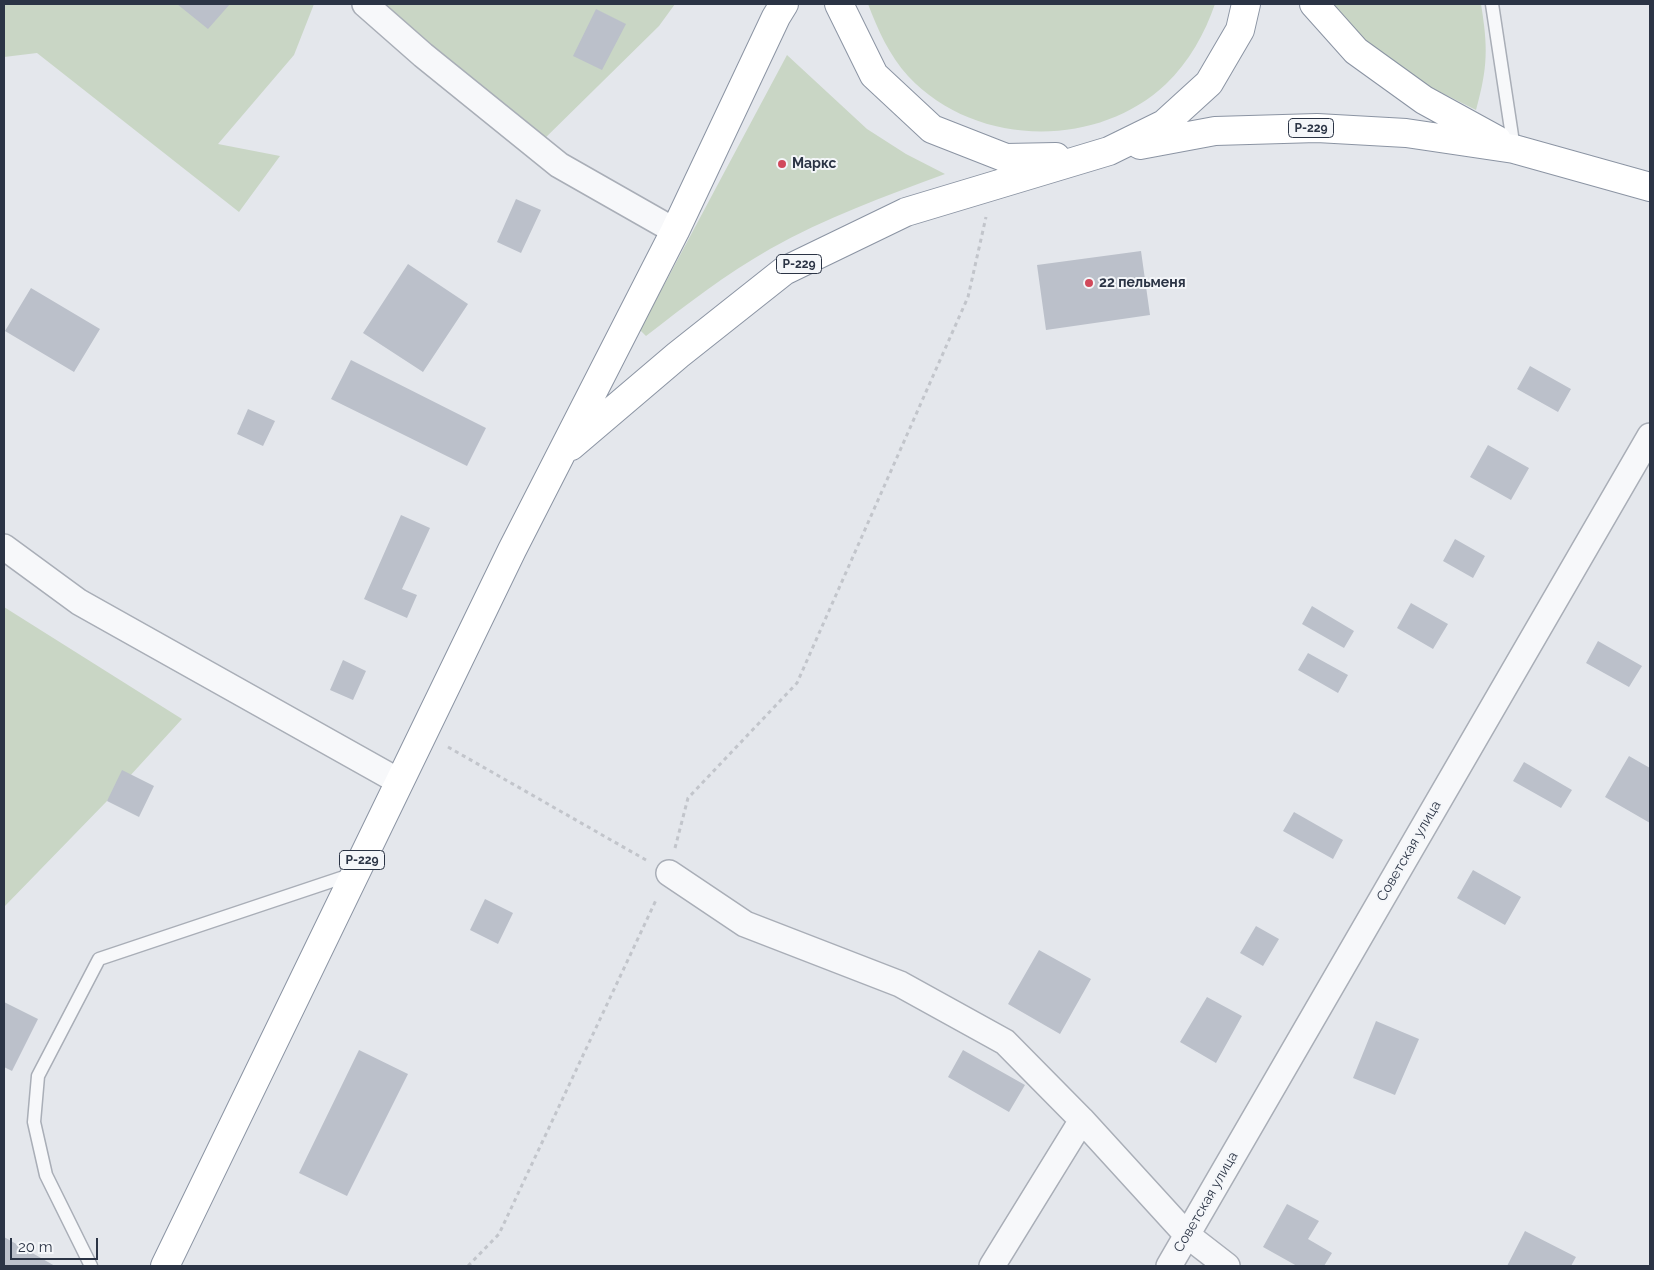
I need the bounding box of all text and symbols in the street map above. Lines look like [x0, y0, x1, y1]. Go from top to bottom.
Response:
road number: Р-229 [1288, 119, 1334, 138]
place label: Маркс [792, 156, 836, 172]
marker: Маркс [776, 158, 788, 170]
road number: Р-229 [776, 254, 822, 274]
place label: 22 пельменя [1099, 275, 1185, 291]
marker: 22 пельменя [1083, 277, 1095, 289]
street label: Советская улица [1373, 798, 1445, 904]
road number: Р-229 [340, 850, 384, 870]
street label: Советская улица [1170, 1149, 1242, 1255]
scale bar [12, 1228, 100, 1260]
text: 20 m [18, 1238, 53, 1256]

